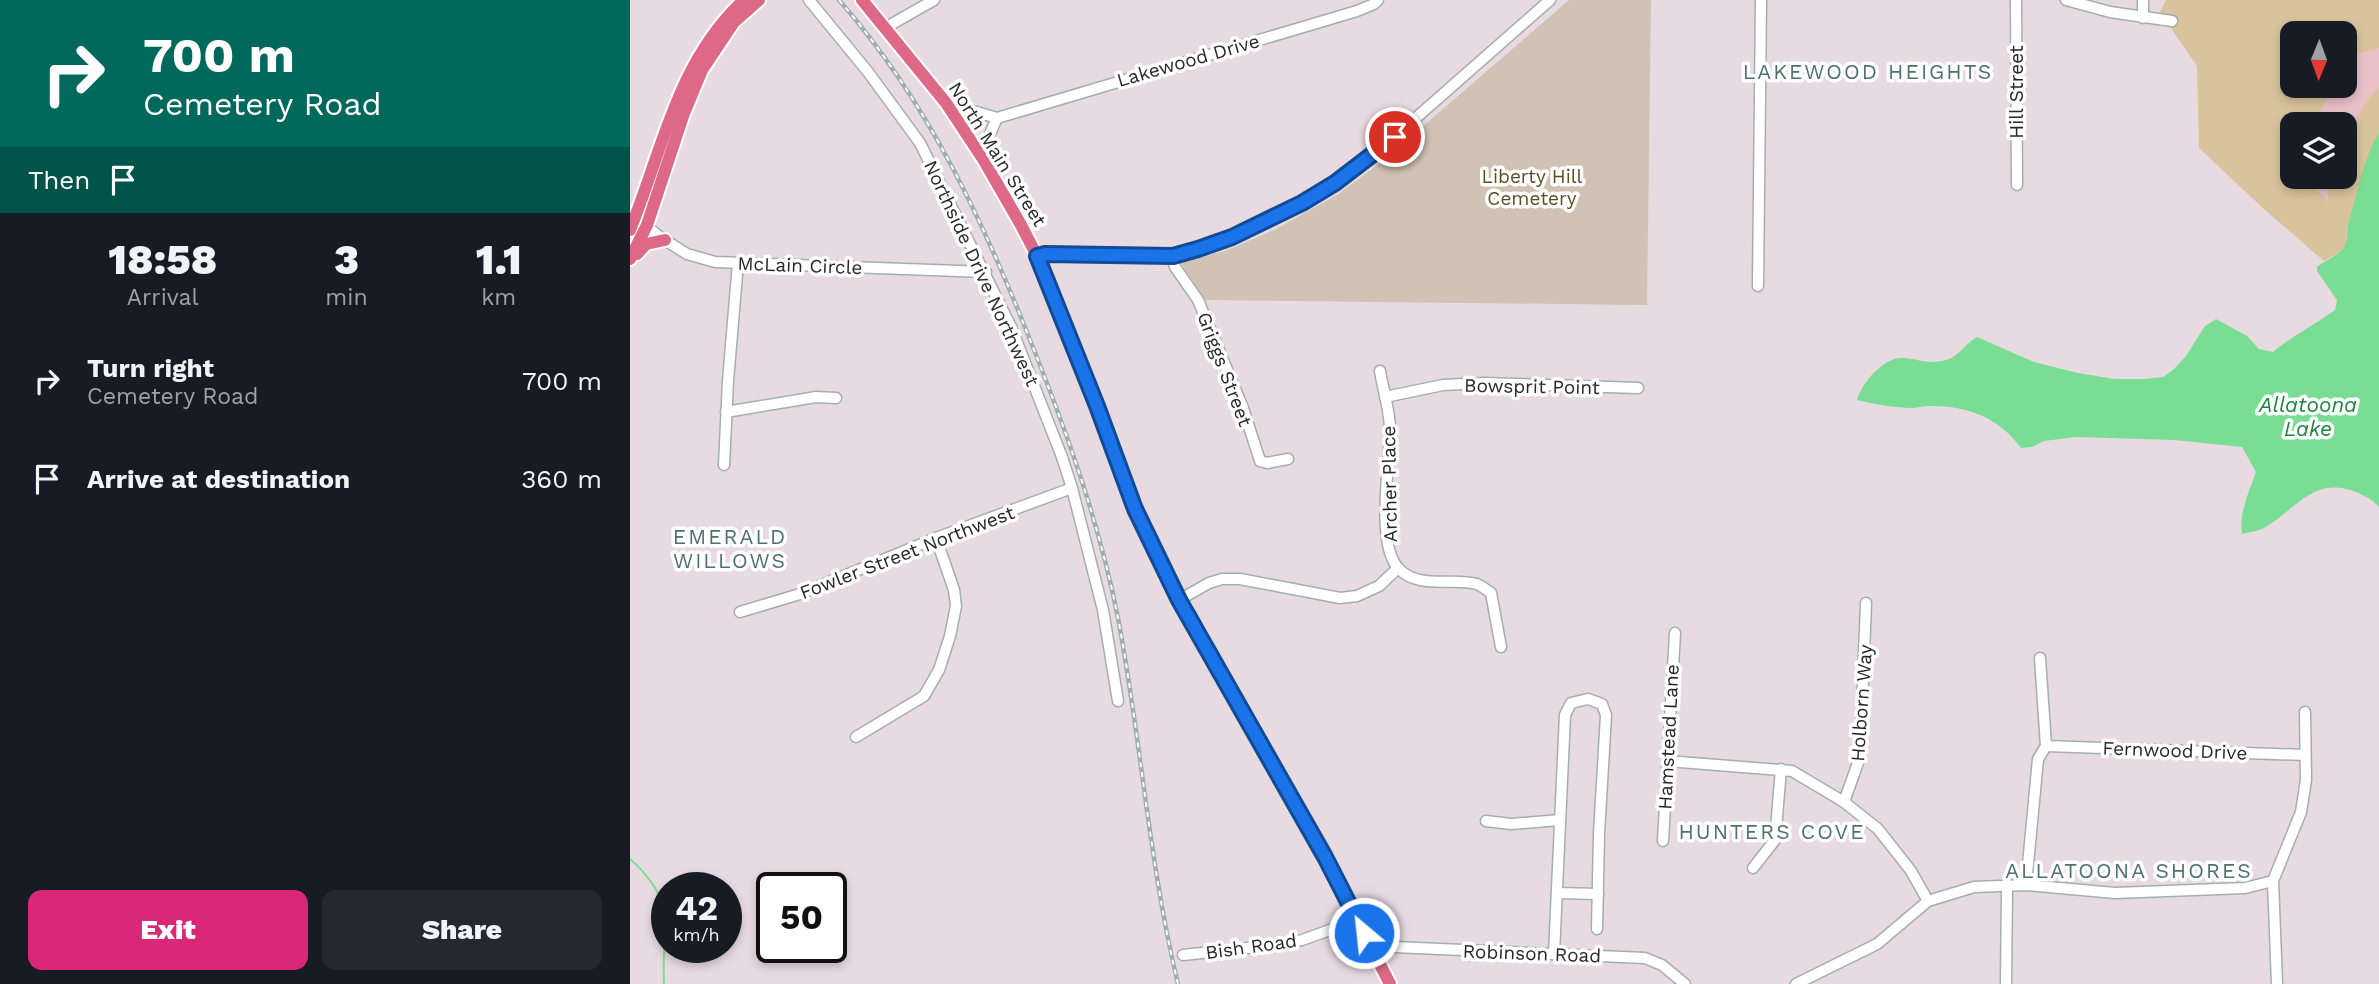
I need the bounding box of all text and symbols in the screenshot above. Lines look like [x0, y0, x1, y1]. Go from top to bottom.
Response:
north arrow [2280, 21, 2357, 98]
map controls [2280, 21, 2357, 189]
text: 700 m [143, 26, 295, 84]
icon: right [28, 28, 119, 119]
street label: Lakewood Drive [1114, 29, 1262, 92]
street label: Hill Street [2005, 45, 2028, 139]
district label: LAKEWOOD HEIGHTS [1743, 59, 1993, 84]
street label: North Main Street [944, 78, 1051, 231]
text: Cemetery Road [143, 85, 382, 123]
pin [1365, 107, 1425, 167]
button: layers [2280, 112, 2357, 189]
icon: arrive [1376, 118, 1414, 156]
street label: Northside Drive Northwest [919, 157, 1044, 390]
icon: arrive [104, 161, 142, 199]
text: Then [28, 165, 90, 195]
park label: Liberty Hill Cemetery [1482, 165, 1583, 210]
text: 18:58 [108, 235, 217, 284]
text: 3 [334, 235, 359, 284]
text: 1.1 [476, 235, 522, 284]
street label: McLain Circle [737, 252, 863, 279]
text: Arrival [127, 284, 199, 311]
text: min [325, 284, 368, 311]
text: km [481, 284, 516, 311]
street label: Griggs Street [1192, 309, 1257, 430]
text: Turn right [87, 353, 214, 383]
icon: right [28, 362, 66, 400]
text: 700 m [522, 366, 602, 396]
street label: Bowsprit Point [1464, 374, 1600, 399]
text: Cemetery Road [87, 383, 258, 410]
water label: Allatoona Lake [2258, 392, 2357, 441]
street label: Archer Place [1377, 425, 1402, 543]
icon: arrive [28, 460, 66, 498]
text: Arrive at destination [87, 464, 350, 494]
text: 360 m [521, 464, 602, 494]
street label: Fowler Street Northwest [797, 501, 1018, 604]
district label: EMERALD WILLOWS [673, 524, 787, 573]
street label: Holborn Way [1846, 644, 1877, 762]
street label: Hamstead Lane [1653, 664, 1684, 810]
street label: Fernwood Drive [2102, 736, 2248, 765]
district label: HUNTERS COVE [1678, 819, 1866, 844]
district label: ALLATOONA SHORES [2005, 858, 2253, 883]
speed limit sign: 50 [756, 872, 847, 963]
text: 42 [675, 887, 718, 929]
button: Exit [28, 890, 308, 970]
button: Share [322, 890, 602, 970]
position arrow [1327, 896, 1401, 970]
text: km/h [673, 924, 720, 945]
street label: Bish Road [1204, 929, 1298, 964]
street label: Robinson Road [1462, 940, 1602, 967]

